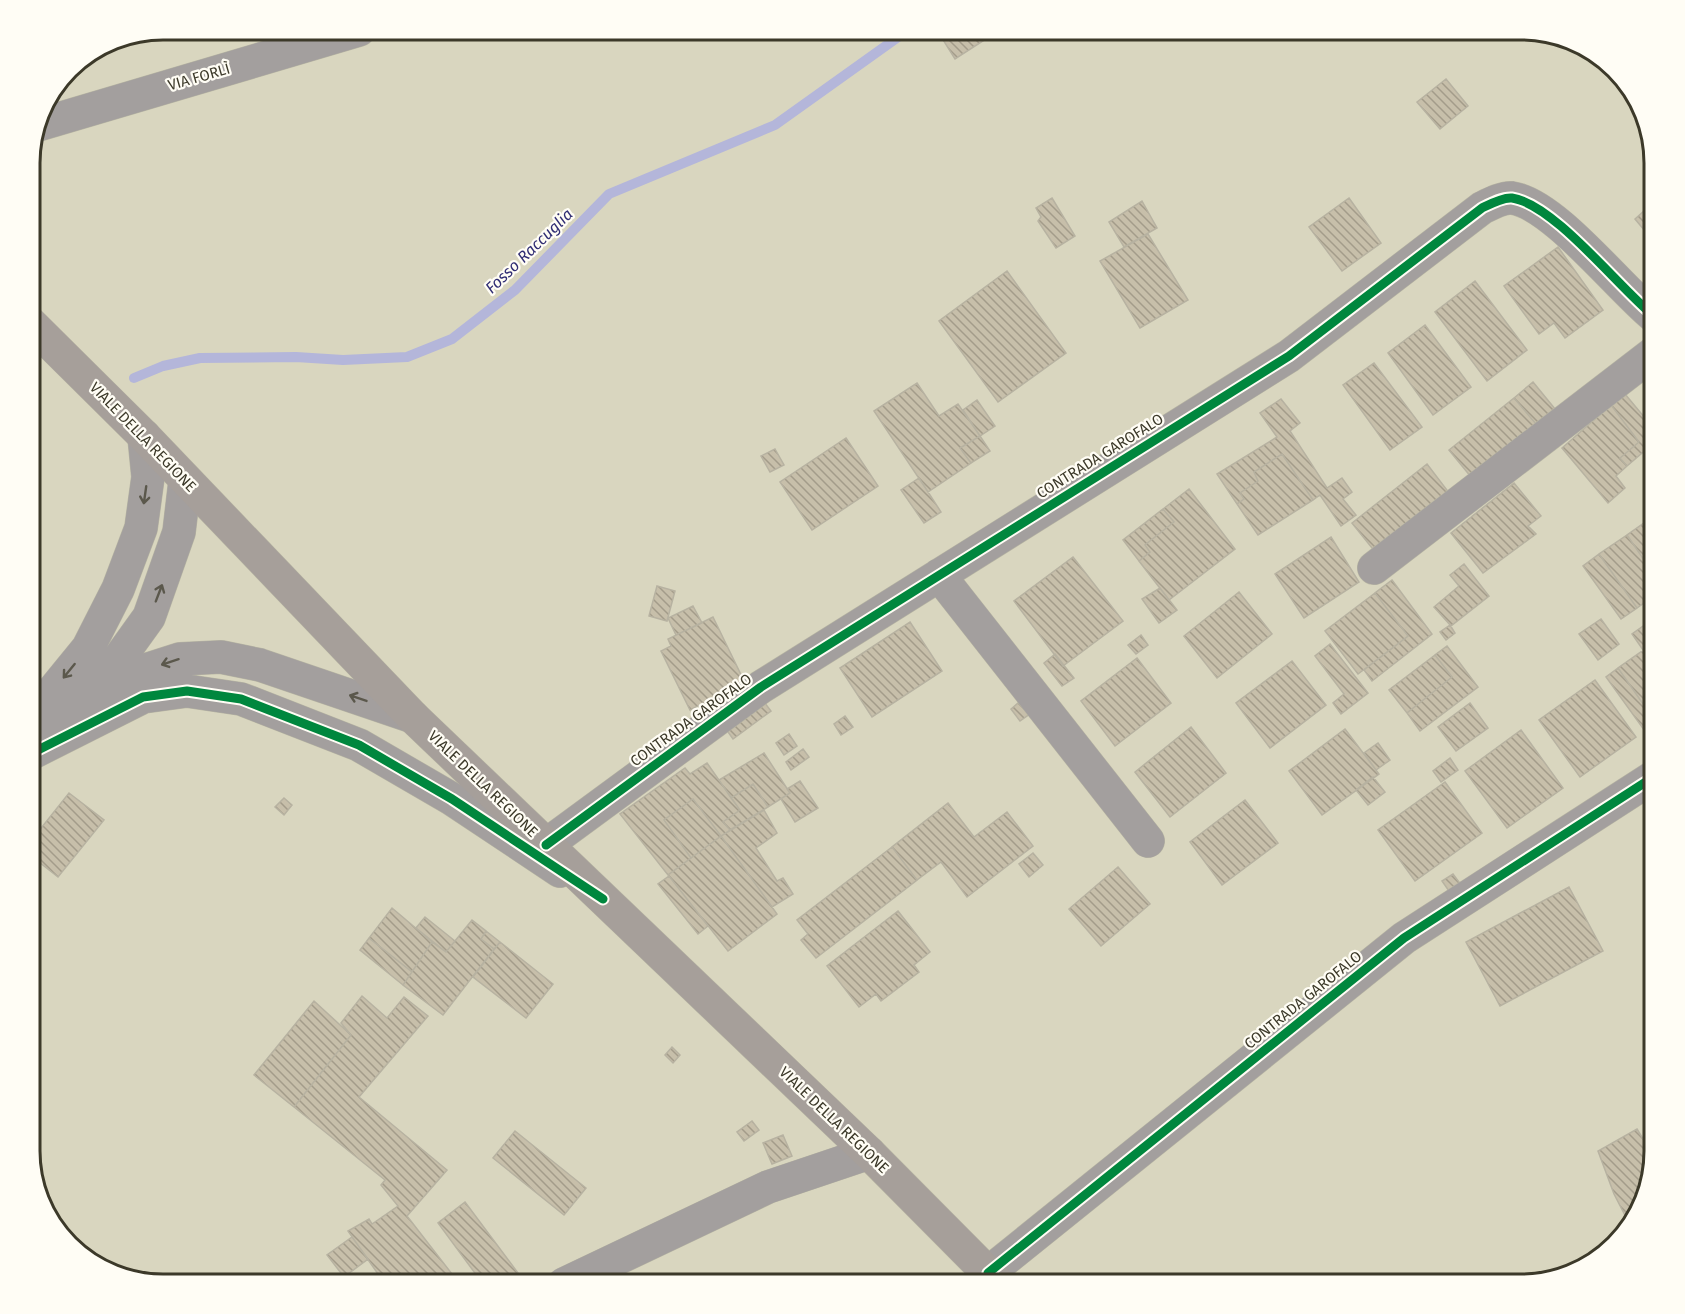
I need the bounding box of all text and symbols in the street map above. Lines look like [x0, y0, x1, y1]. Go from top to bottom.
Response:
street label: VIA FORLÌ [166, 60, 232, 94]
water label: Fosso Raccuglia [481, 205, 577, 297]
street label: VIALE DELLA REGIONE [86, 378, 200, 496]
street label: CONTRADA GAROFALO [1033, 410, 1167, 502]
one-way arrow [140, 484, 151, 504]
one-way arrow [154, 584, 165, 603]
one-way arrow [161, 657, 180, 668]
one-way arrow [62, 663, 76, 678]
street label: CONTRADA GAROFALO [627, 670, 755, 770]
one-way arrow [349, 692, 368, 703]
street label: VIALE DELLA REGIONE [424, 727, 542, 841]
street label: CONTRADA GAROFALO [1241, 947, 1365, 1053]
street label: VIALE DELLA REGIONE [775, 1063, 893, 1177]

